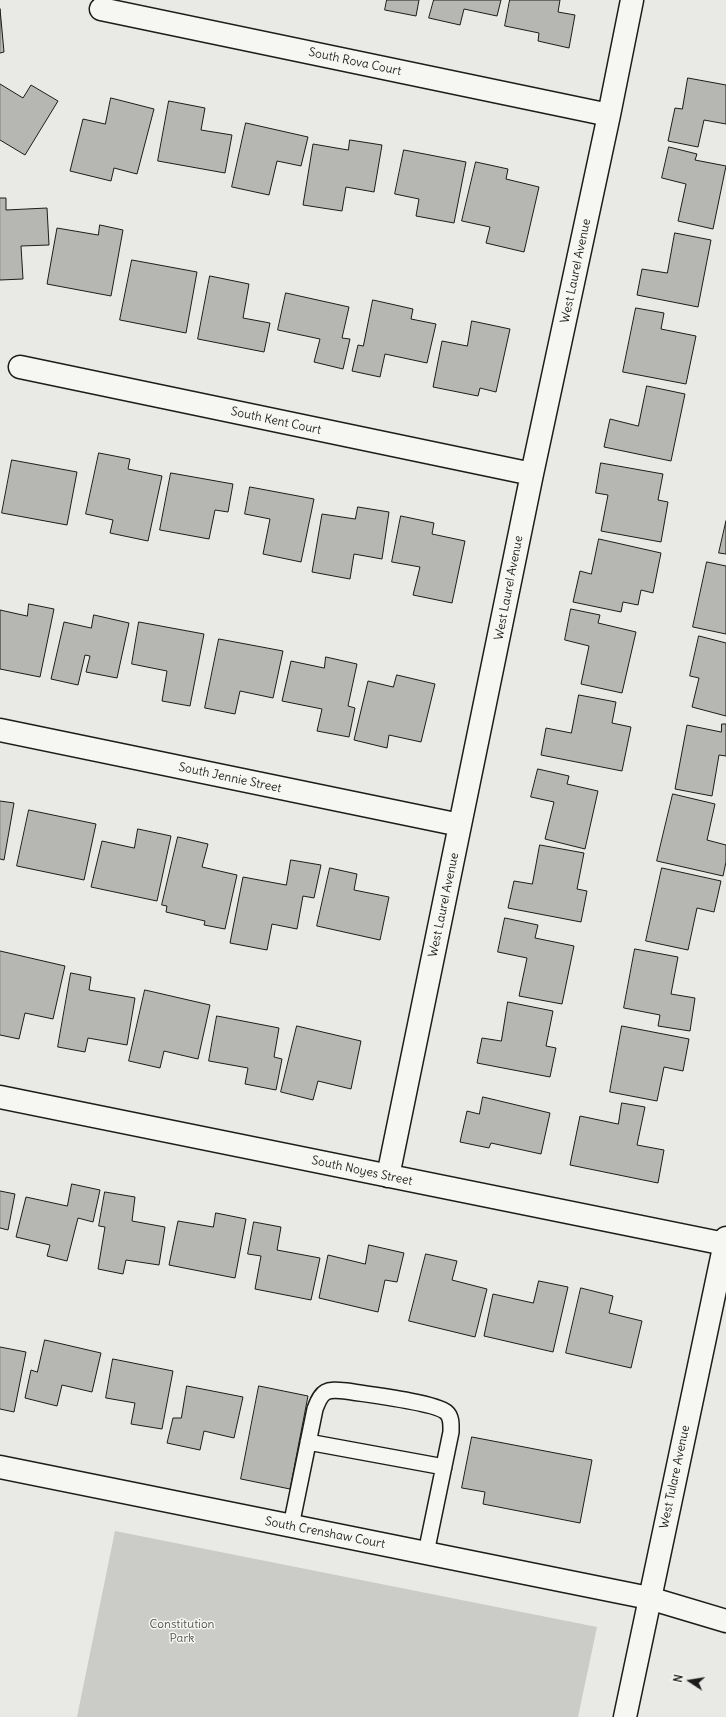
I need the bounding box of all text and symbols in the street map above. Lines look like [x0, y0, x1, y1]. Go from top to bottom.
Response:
street label: South Rova Court [307, 45, 403, 79]
street label: West Laurel Avenue [558, 218, 594, 324]
street label: South Kent Court [229, 404, 323, 438]
street label: West Laurel Avenue [492, 534, 526, 642]
street label: South Jennie Street [177, 760, 283, 796]
street label: West Laurel Avenue [426, 852, 462, 958]
street label: South Noyes Street [310, 1153, 414, 1189]
street label: West Tulare Avenue [657, 1424, 693, 1530]
street label: South Crenshaw Court [264, 1514, 386, 1552]
park label: Constitution Park [149, 1618, 215, 1646]
north arrow [670, 1661, 710, 1701]
text: N [671, 1673, 686, 1684]

